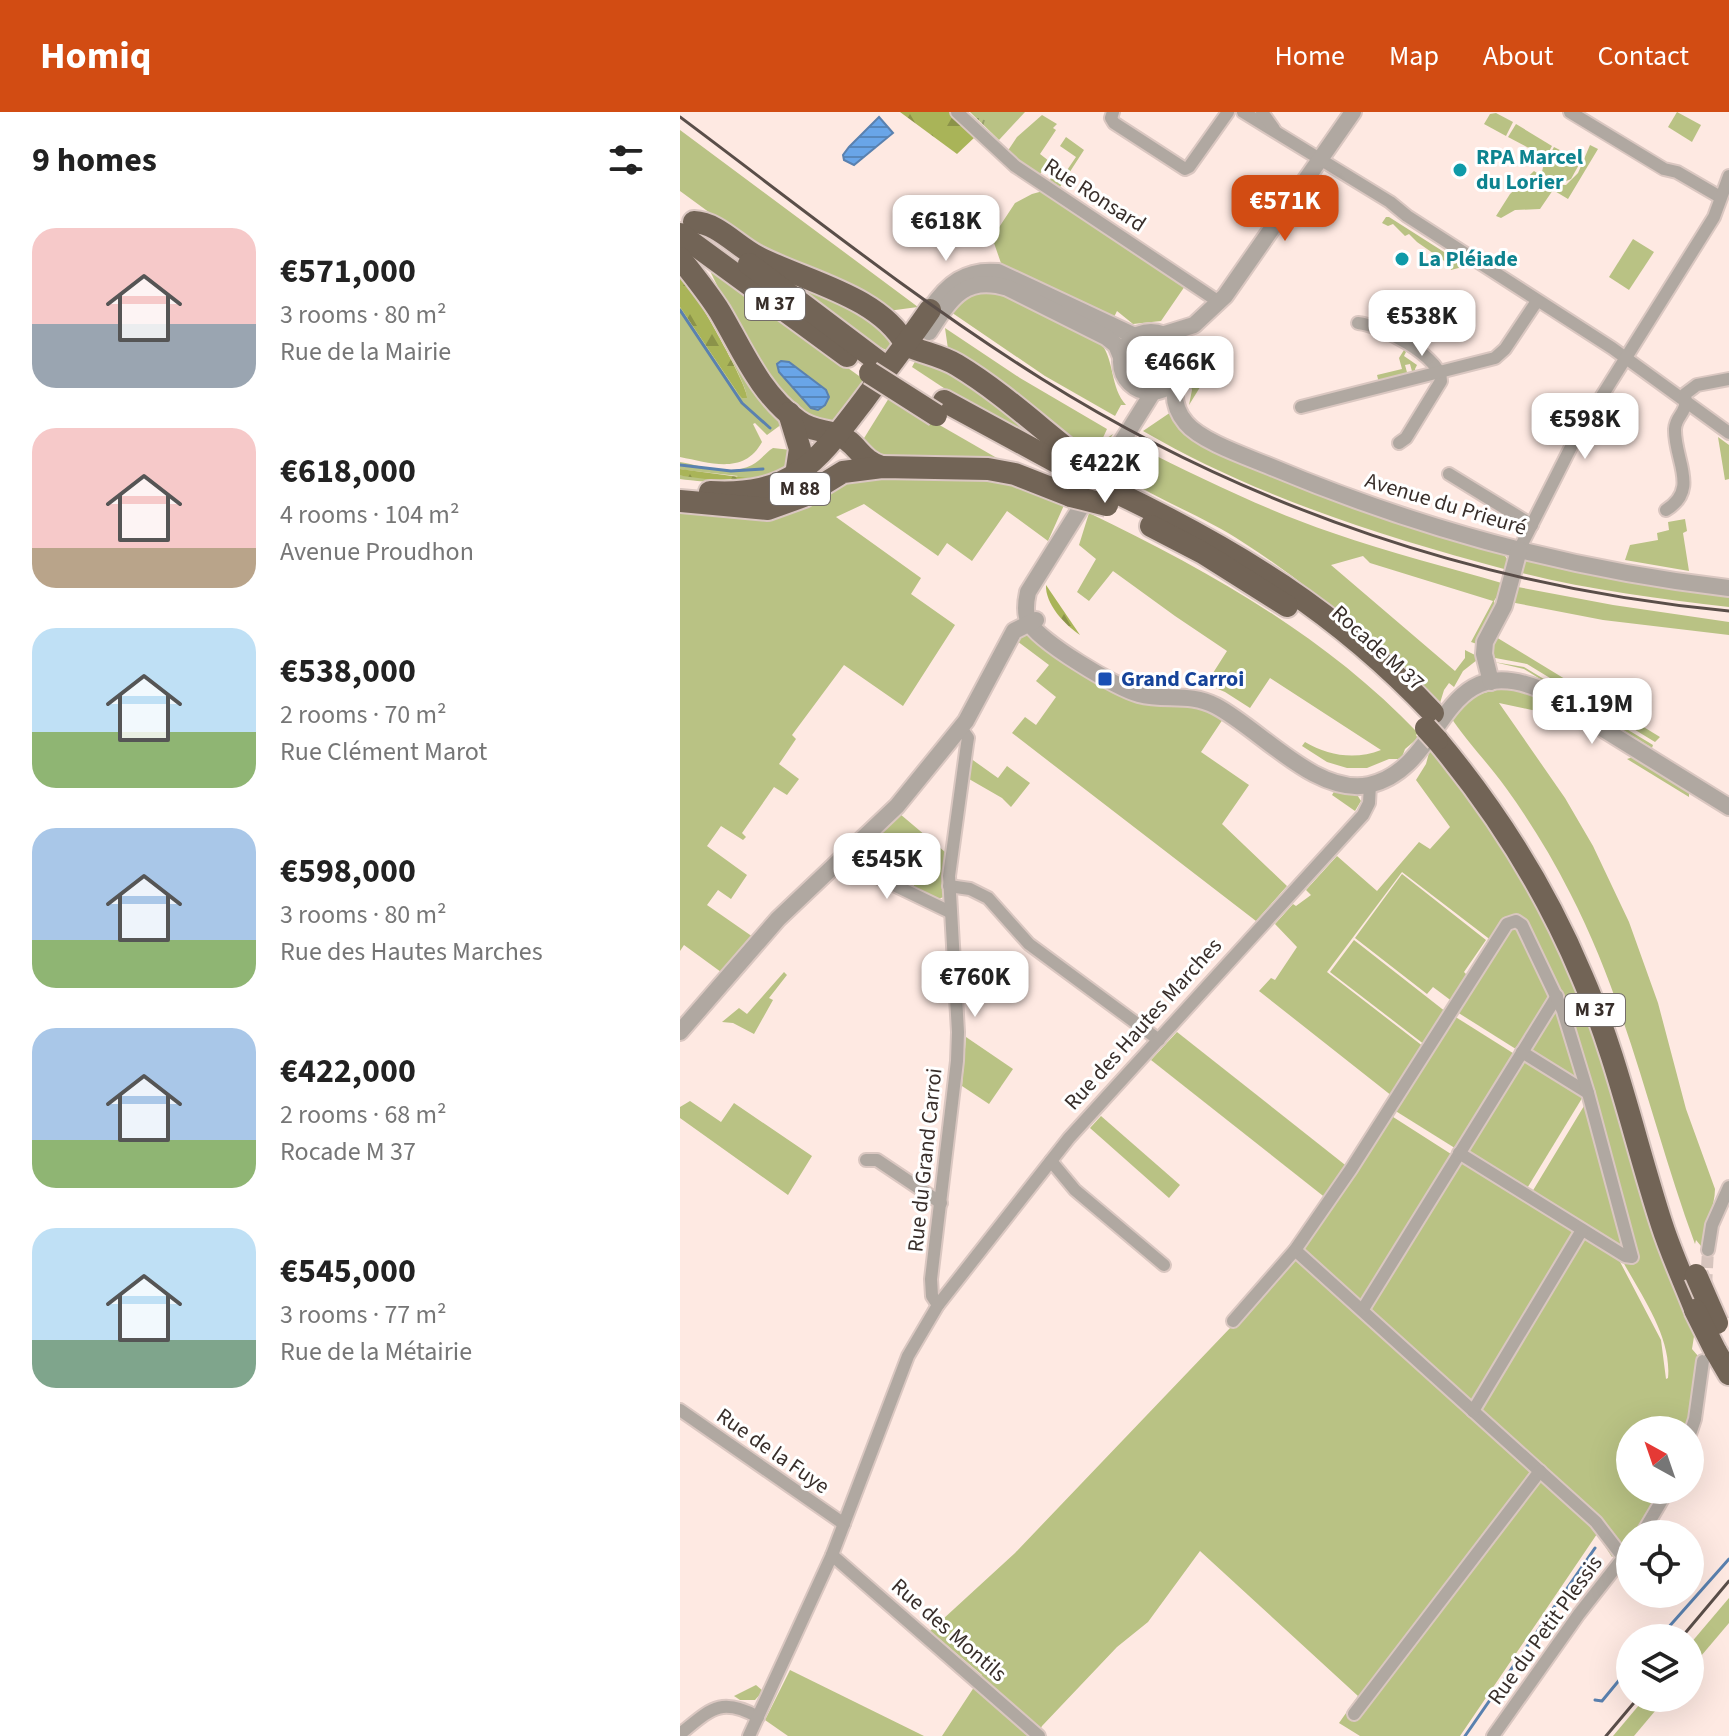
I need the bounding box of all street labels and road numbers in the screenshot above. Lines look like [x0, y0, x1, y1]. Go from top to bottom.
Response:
street label: Rue Ronsard [1038, 150, 1152, 240]
road number: M 37 [745, 288, 805, 320]
street label: Avenue du Prieuré [1361, 464, 1531, 544]
road number: M 88 [770, 473, 830, 505]
street label: Rocade M 37 [1325, 598, 1431, 698]
street label: Rue des Hautes Marches [1057, 931, 1229, 1117]
road number: M 37 [1565, 994, 1625, 1026]
street label: Rue du Grand Carroi [899, 1066, 951, 1254]
street label: Rue de la Fuye [710, 1400, 836, 1502]
street label: Rue du Petit Plessis [1480, 1549, 1610, 1711]
street label: Rue des Montils [884, 1571, 1014, 1689]

